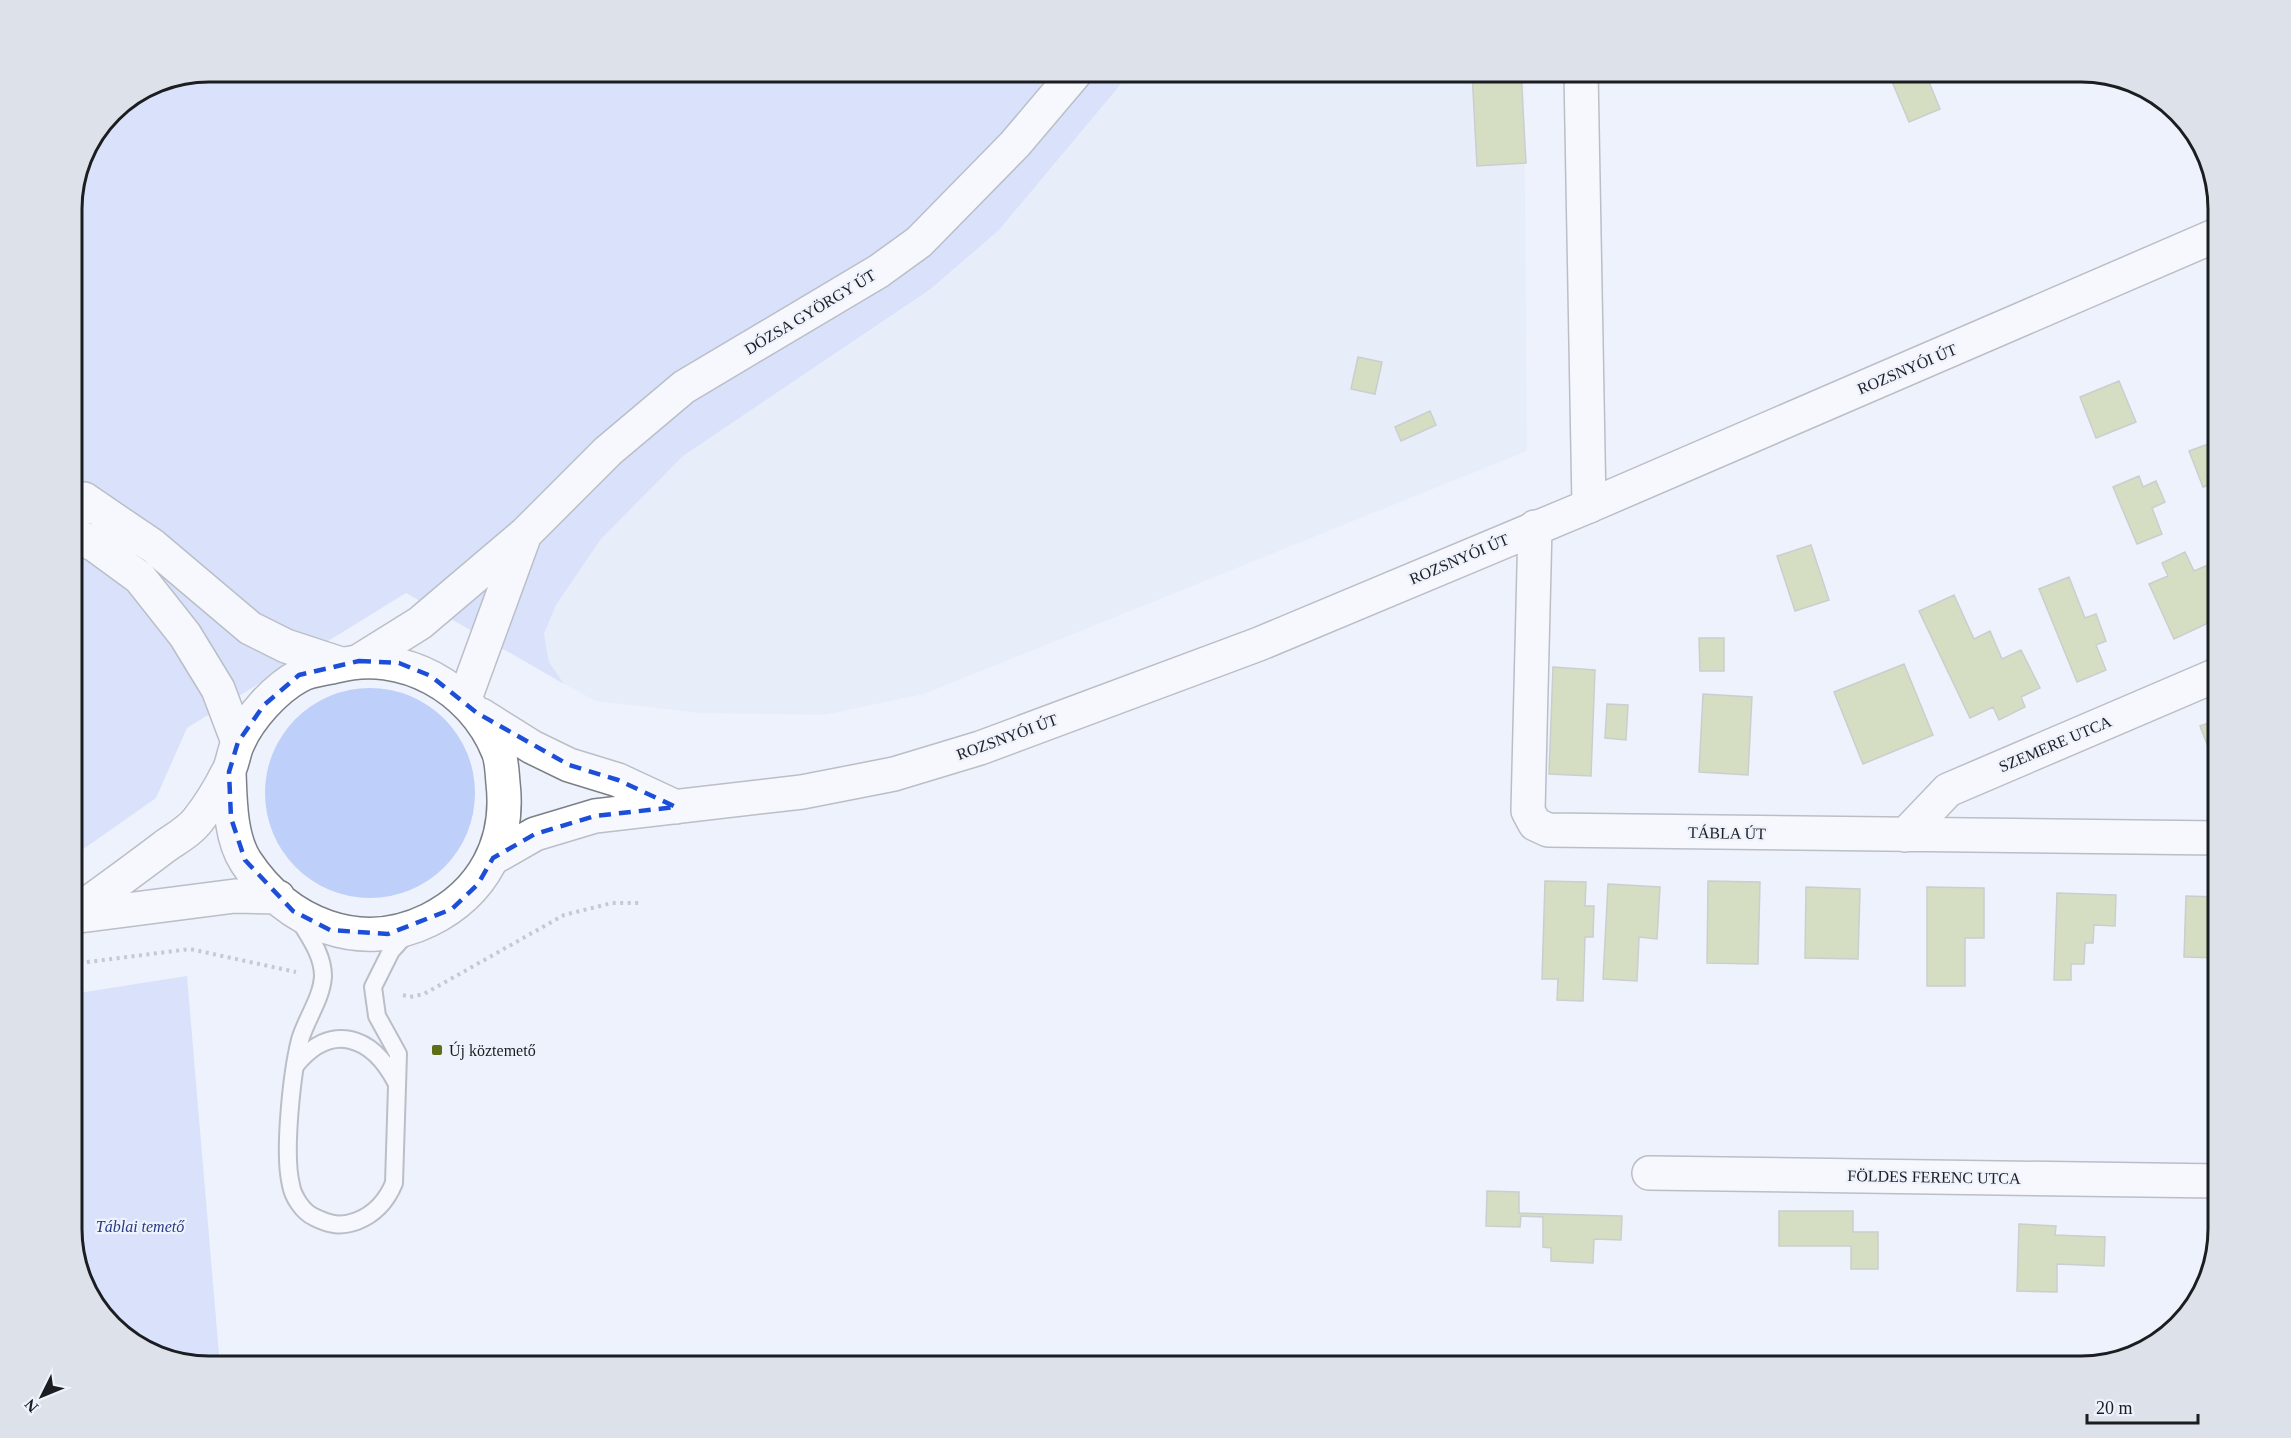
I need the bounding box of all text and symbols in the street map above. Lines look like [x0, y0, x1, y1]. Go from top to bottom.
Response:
street label: DÓZSA GYÖRGY ÚT [741, 265, 879, 358]
street label: ROZSNYÓI ÚT [1854, 339, 1959, 398]
street label: ROZSNYÓI ÚT [1406, 529, 1511, 588]
street label: ROZSNYÓI ÚT [954, 710, 1060, 763]
street label: SZEMERE UTCA [1996, 712, 2114, 775]
street label: TÁBLA ÚT [1688, 823, 1766, 842]
place label: Új köztemető [449, 1041, 536, 1060]
marker: Új köztemető [430, 1043, 444, 1057]
street label: FÖLDES FERENC UTCA [1847, 1167, 2021, 1187]
park label: Táblai temető [96, 1218, 185, 1235]
north arrow [12, 1366, 72, 1426]
scale bar [2087, 1387, 2198, 1425]
text: N [21, 1396, 42, 1416]
text: 20 m [2096, 1398, 2133, 1418]

